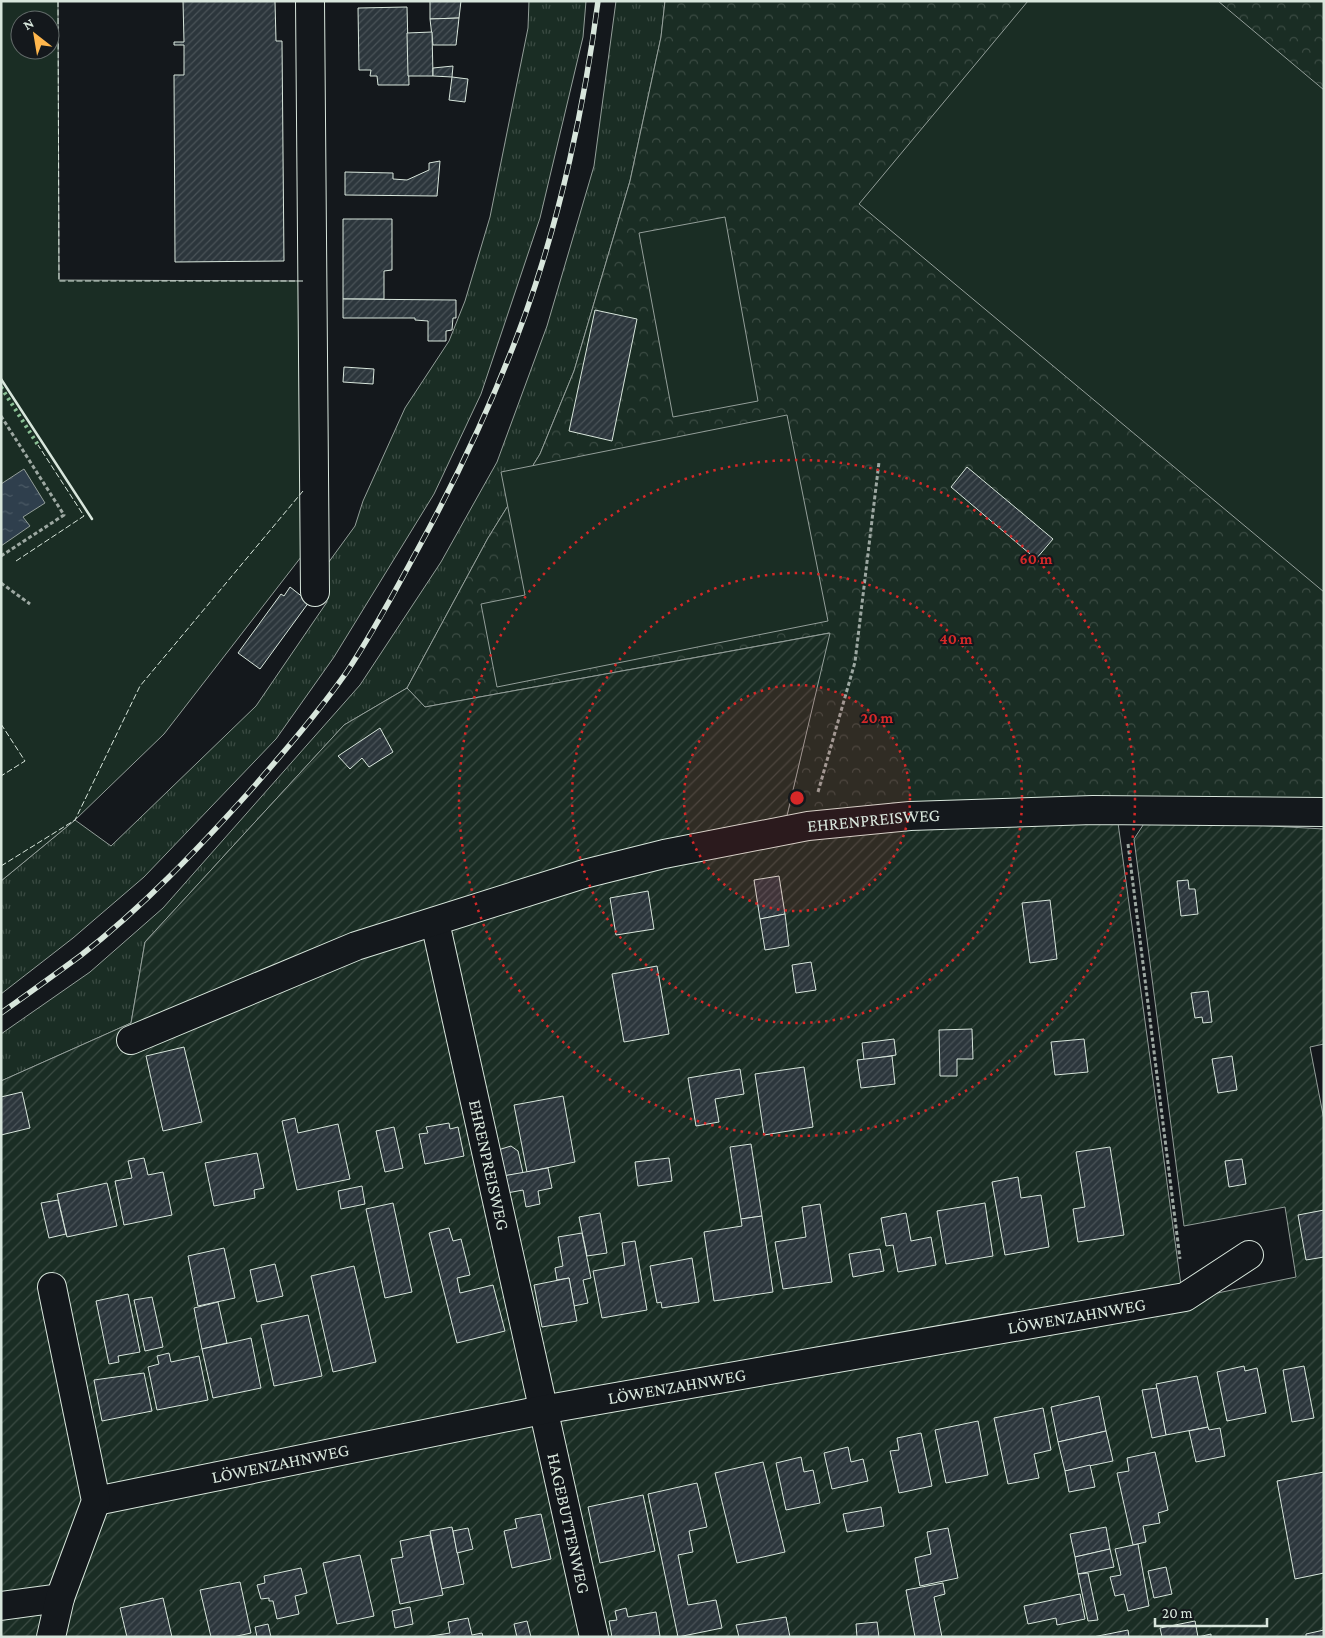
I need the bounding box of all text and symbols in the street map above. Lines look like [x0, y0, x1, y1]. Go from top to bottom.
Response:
north arrow [10, 10, 60, 60]
text: N [20, 14, 37, 33]
text: 60 m [1020, 551, 1053, 567]
text: 40 m [940, 631, 973, 647]
text: 20 m [861, 710, 893, 726]
centre of rings [788, 789, 806, 807]
street label: EHRENPREISWEG [806, 805, 940, 836]
street label: EHRENPREISWEG [465, 1098, 513, 1232]
street label: LÖWENZAHNWEG [1006, 1294, 1147, 1338]
street label: LÖWENZAHNWEG [606, 1364, 747, 1408]
street label: LÖWENZAHNWEG [210, 1440, 351, 1487]
street label: HAGEBUTTENWEG [543, 1451, 594, 1596]
scale bar [1155, 1596, 1268, 1628]
text: 20 m [1162, 1605, 1193, 1621]

